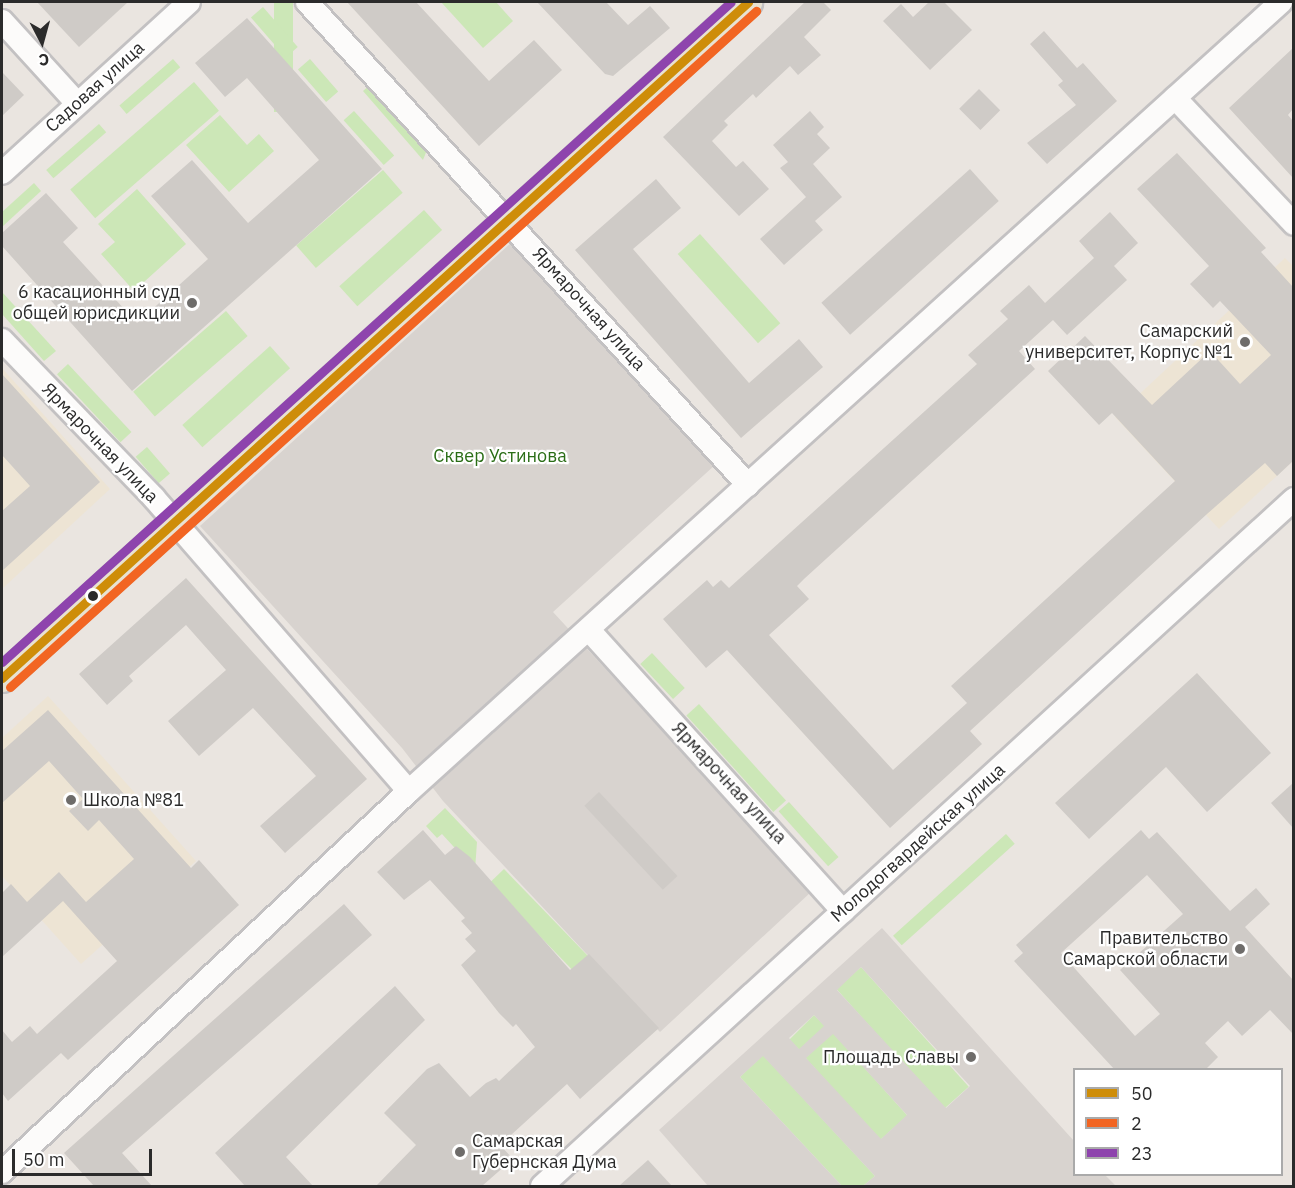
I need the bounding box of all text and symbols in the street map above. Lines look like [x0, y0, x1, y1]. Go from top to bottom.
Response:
north arrow [12, 12, 72, 72]
street label: Садовая улица [41, 37, 149, 137]
street label: Ярмарочная улица [528, 243, 650, 375]
place label: 6 касационный суд общей юрисдикции [13, 282, 180, 324]
marker: 6 касационный суд общей юрисдикции [185, 296, 199, 310]
place label: Самарский университет, Корпус №1 [1025, 321, 1233, 364]
marker: Самарский университет, Корпус №1 [1238, 335, 1252, 349]
street label: Ярмарочная улица [37, 379, 163, 507]
park label: Сквер Устинова [433, 445, 567, 467]
unlabelled marker [87, 590, 99, 602]
street label: Ярмарочная улица [667, 718, 791, 848]
street label: Молодогвардейская улица [827, 759, 1009, 927]
place label: Школа №81 [83, 789, 184, 811]
marker: Школа №81 [64, 793, 78, 807]
place label: Правительство Самарской области [1063, 928, 1228, 970]
marker: Правительство Самарской области [1233, 942, 1247, 956]
place label: Площадь Славы [823, 1046, 959, 1068]
marker: Площадь Славы [964, 1050, 978, 1064]
legend [1073, 1068, 1283, 1176]
text: 50 [1131, 1082, 1153, 1105]
text: 2 [1131, 1112, 1142, 1135]
place label: Самарская Губернская Дума [472, 1131, 617, 1174]
scale bar [15, 1137, 154, 1175]
text: 23 [1131, 1142, 1153, 1165]
marker: Самарская Губернская Дума [453, 1145, 467, 1159]
text: 50 m [23, 1148, 65, 1171]

